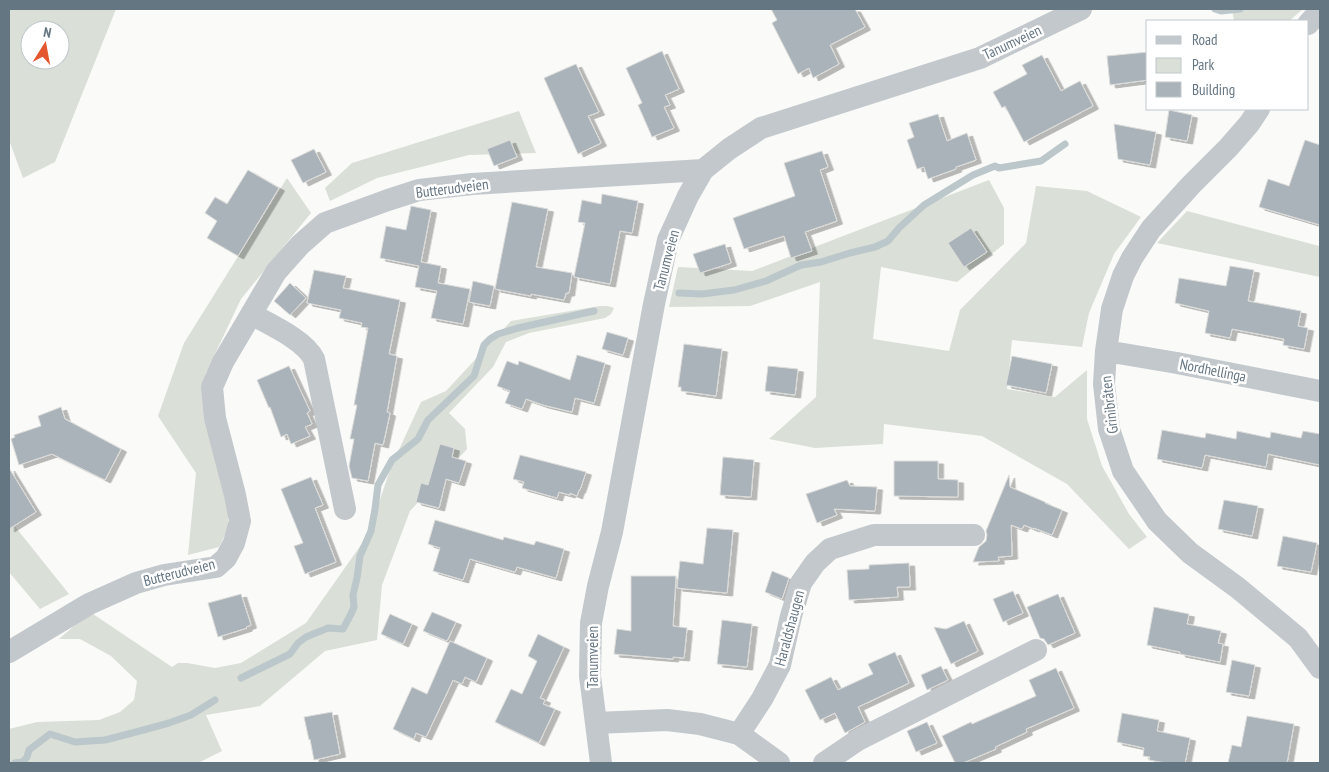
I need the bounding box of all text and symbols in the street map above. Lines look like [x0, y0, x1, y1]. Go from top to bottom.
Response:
north arrow [20, 20, 70, 70]
street label: Tanumveien [980, 20, 1044, 64]
legend [1146, 20, 1309, 110]
text: N [42, 23, 53, 42]
text: Road [1192, 30, 1218, 49]
text: Park [1192, 55, 1214, 74]
text: Building [1192, 80, 1235, 99]
street label: Butterudveien [415, 174, 489, 202]
street label: Tanumveien [649, 227, 683, 293]
street label: Nordhellinga [1178, 354, 1248, 386]
street label: Grinibråten [1096, 375, 1122, 435]
street label: Butterudveien [141, 554, 217, 590]
street label: Haraldshaugen [770, 588, 808, 668]
street label: Tanumveien [583, 626, 602, 688]

